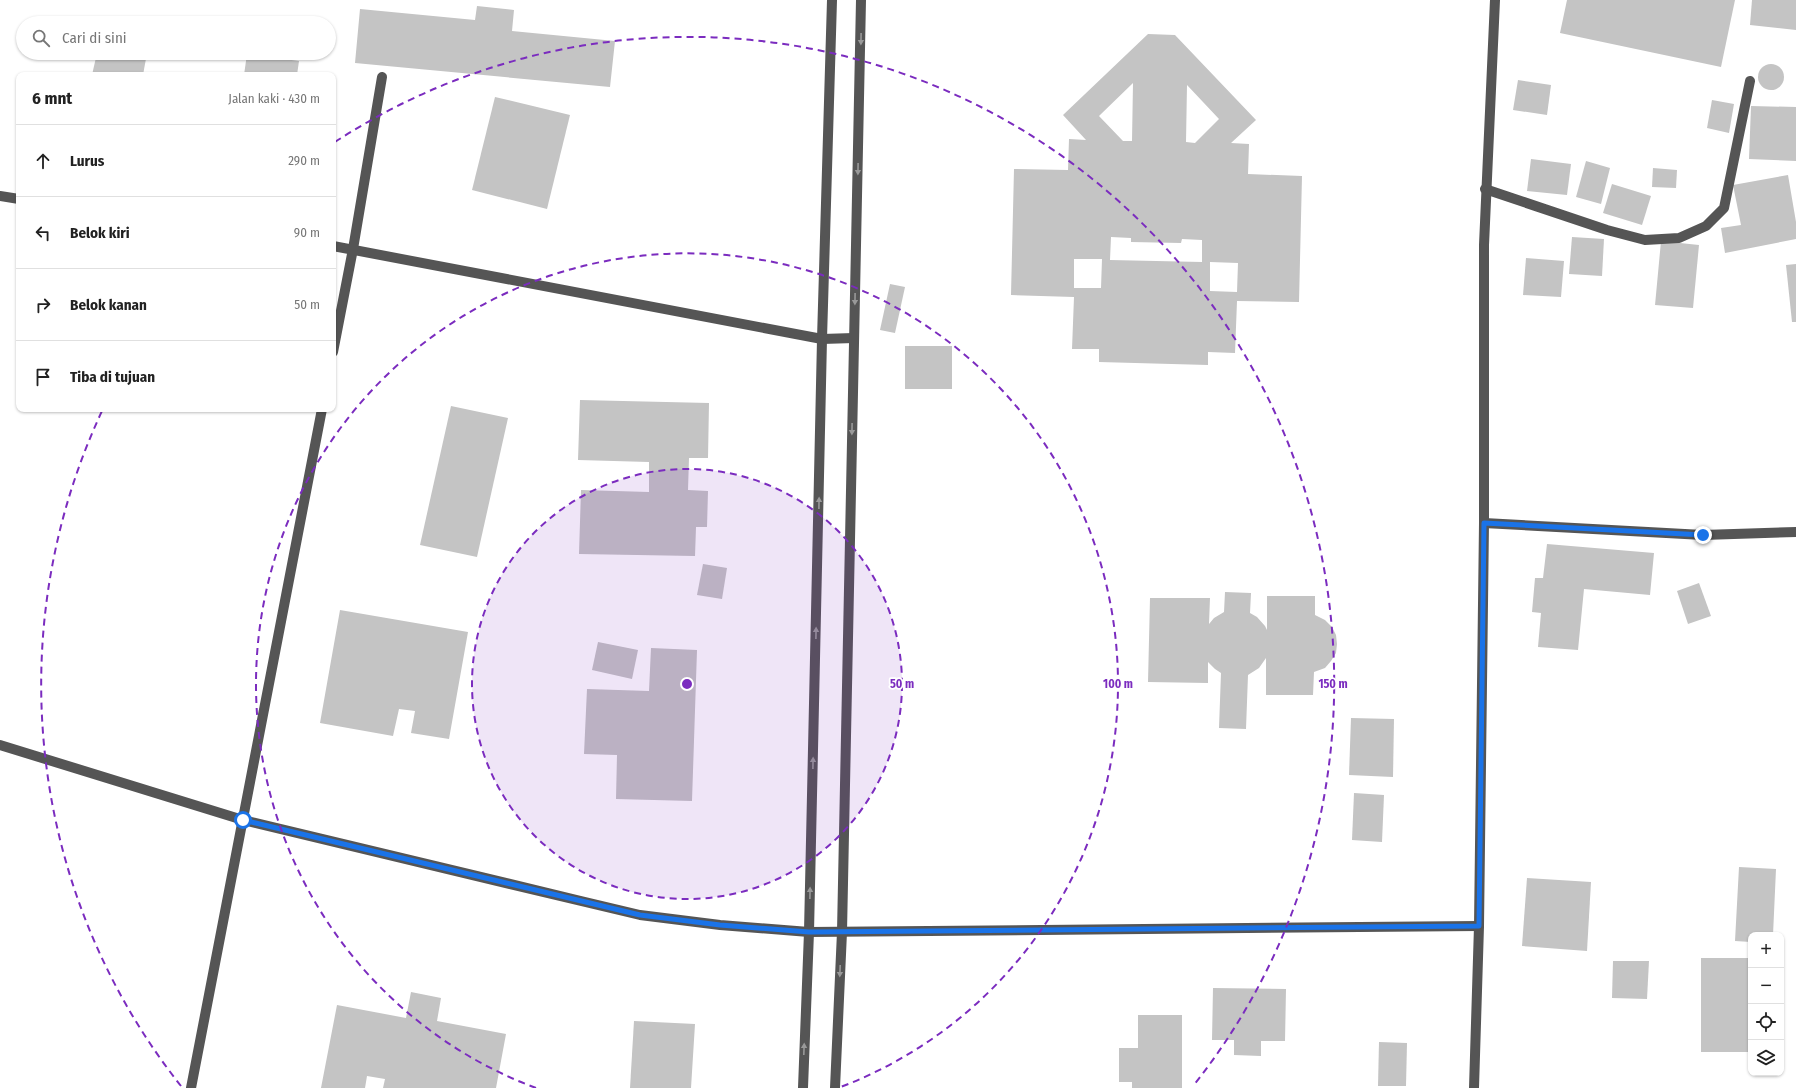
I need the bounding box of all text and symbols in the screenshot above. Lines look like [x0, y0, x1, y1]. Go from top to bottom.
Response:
search box [16, 16, 336, 60]
icon: search [30, 27, 52, 49]
text: Cari di sini [62, 29, 127, 47]
one-way arrow [858, 33, 864, 46]
text: 6 mnt [32, 88, 72, 109]
text: Jalan kaki · 430 m [228, 91, 320, 106]
icon: ahead [32, 150, 54, 172]
text: Lurus [70, 152, 104, 170]
text: 290 m [288, 153, 320, 168]
one-way arrow [855, 163, 861, 176]
icon: left [32, 222, 54, 244]
text: Belok kiri [70, 224, 130, 242]
text: 90 m [294, 225, 320, 240]
one-way arrow [852, 293, 858, 306]
icon: right [32, 294, 54, 316]
text: Belok kanan [70, 296, 147, 314]
text: 50 m [294, 297, 320, 312]
icon: arrive [32, 366, 54, 388]
text: Tiba di tujuan [70, 368, 155, 386]
one-way arrow [849, 423, 856, 435]
one-way arrow [816, 496, 822, 509]
route end [1694, 526, 1712, 544]
one-way arrow [813, 626, 819, 639]
centre of rings [680, 677, 694, 691]
text: 50 m [890, 677, 914, 691]
text: 100 m [1103, 677, 1133, 691]
text: 150 m [1318, 677, 1348, 691]
one-way arrow [810, 756, 816, 769]
route start [234, 811, 252, 829]
one-way arrow [807, 886, 813, 899]
map controls [1748, 932, 1784, 1076]
button: + [1748, 932, 1784, 968]
one-way arrow [837, 965, 844, 977]
button: − [1748, 968, 1784, 1004]
button: locate [1748, 1004, 1784, 1040]
button: layers [1748, 1040, 1784, 1076]
one-way arrow [801, 1043, 808, 1055]

